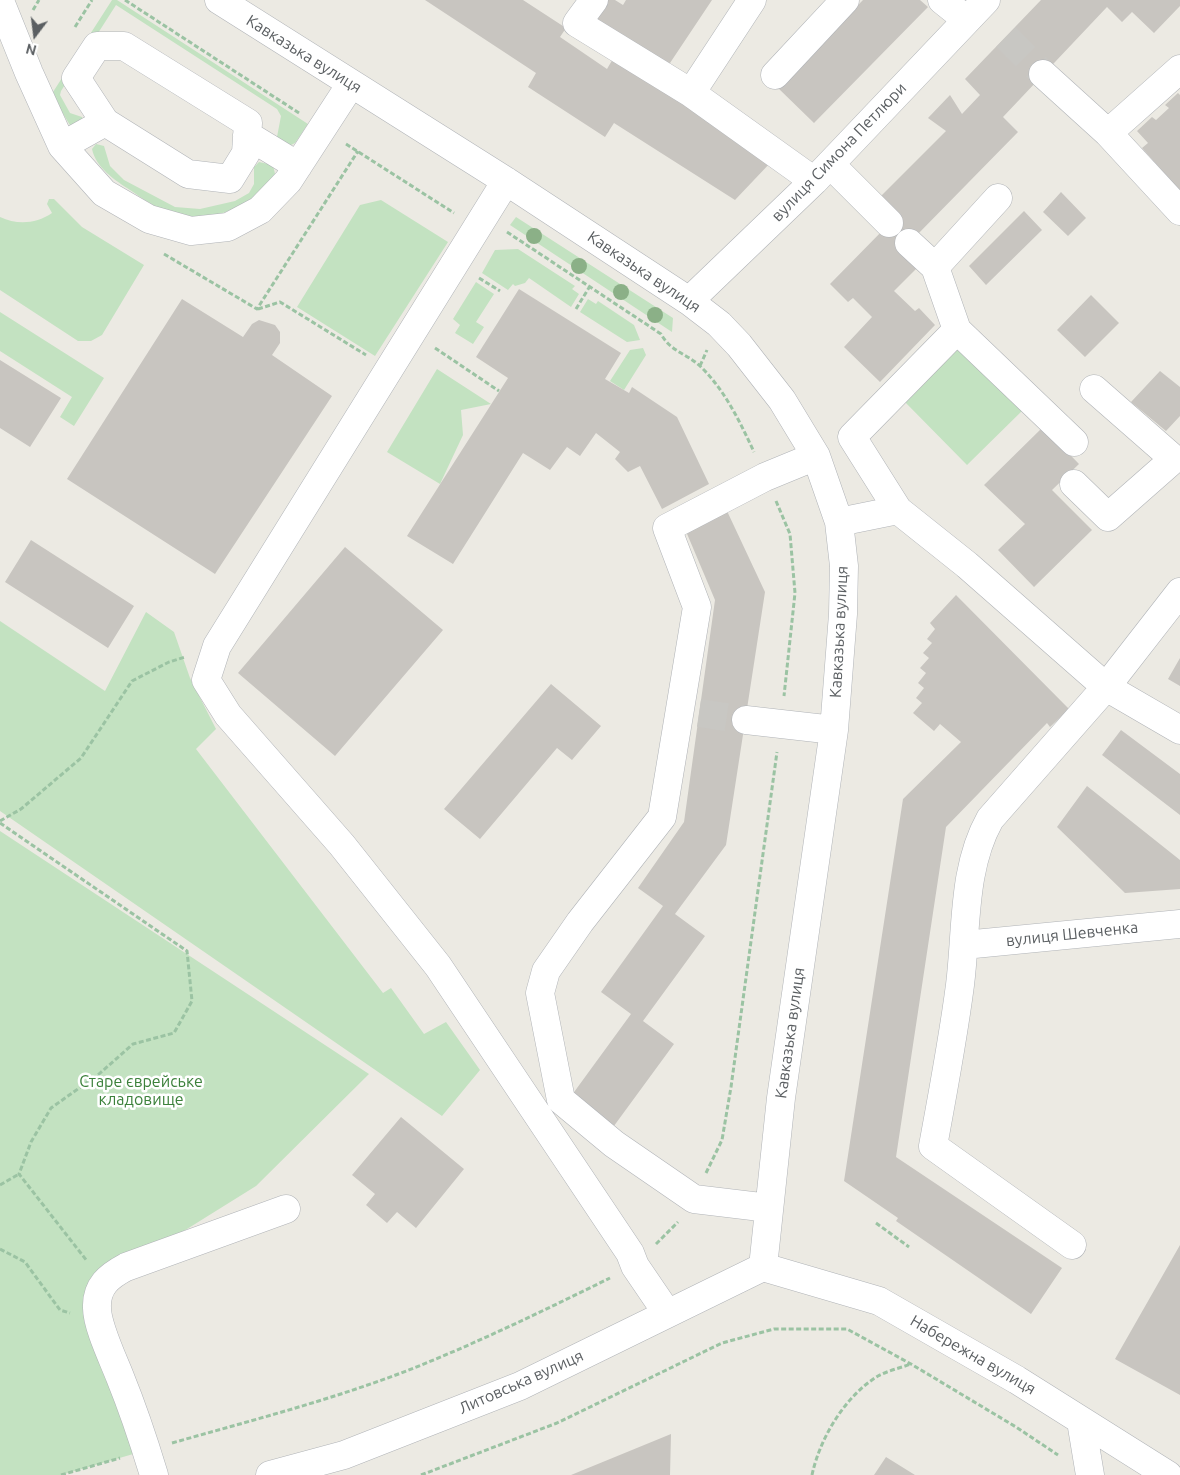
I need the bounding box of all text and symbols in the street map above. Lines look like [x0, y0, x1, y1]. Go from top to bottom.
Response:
north arrow [10, 10, 60, 60]
street label: Кавказька вулиця [243, 11, 365, 97]
text: N [24, 40, 38, 59]
street label: вулиця Симона Петлюри [768, 79, 910, 225]
street label: Кавказька вулиця [584, 227, 704, 317]
street label: Кавказька вулиця [826, 565, 852, 699]
street label: вулиця Шевченка [1005, 918, 1139, 950]
street label: Кавказька вулиця [771, 966, 809, 1100]
park label: Старе єврейське кладовище [79, 1072, 203, 1110]
street label: Набережна вулиця [907, 1311, 1039, 1399]
street label: Литовська вулиця [456, 1346, 586, 1418]

